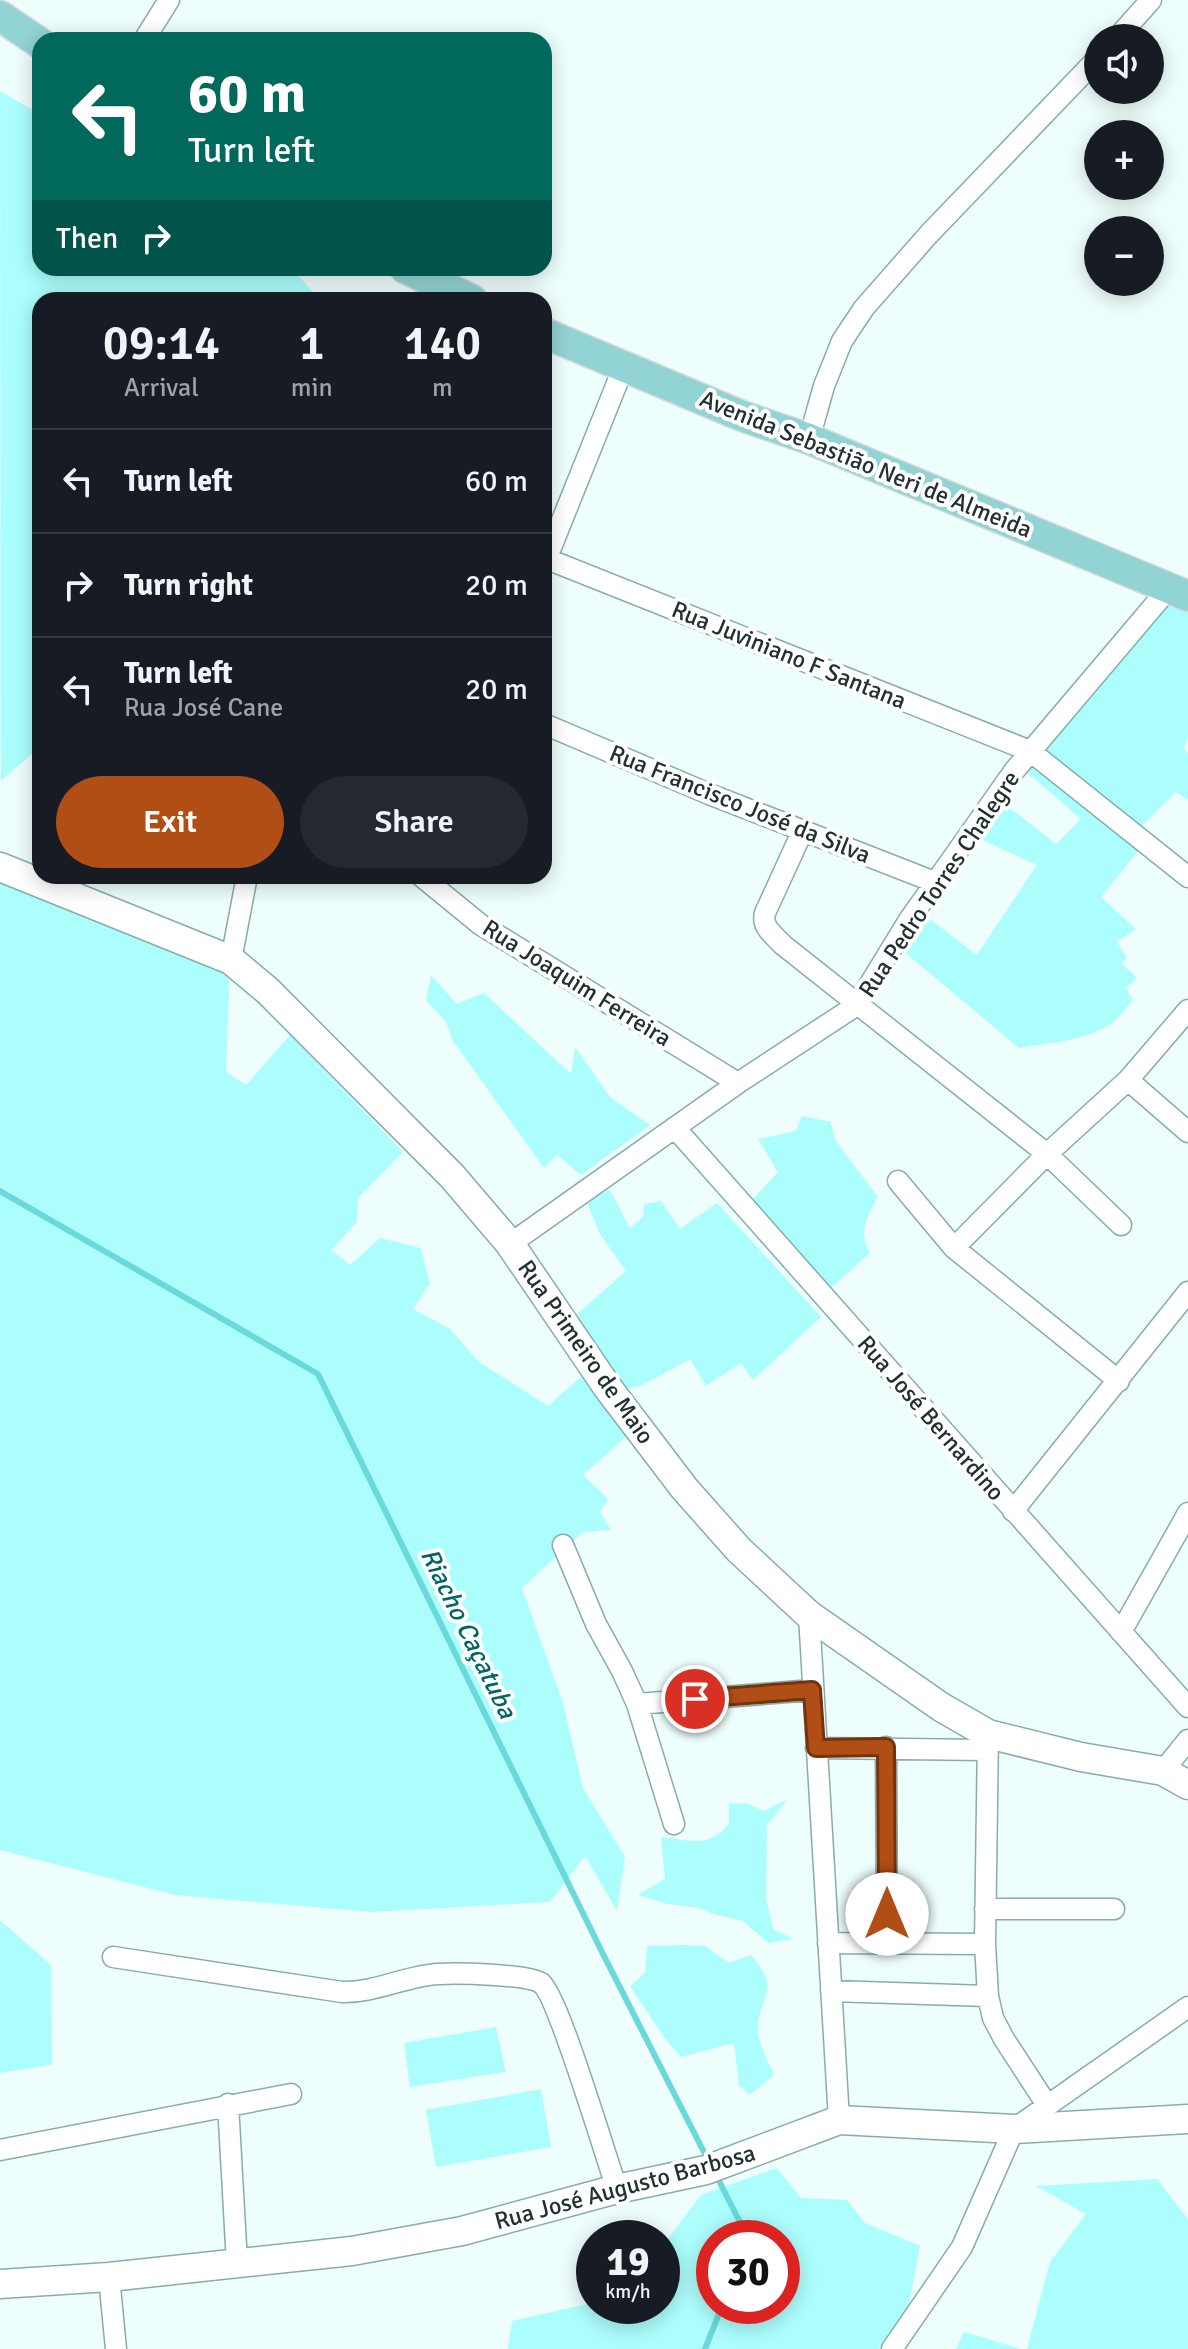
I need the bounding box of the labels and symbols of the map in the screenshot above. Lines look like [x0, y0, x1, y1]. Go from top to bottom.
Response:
street label: Avenida Sebastião Neri de Almeida [696, 383, 1036, 545]
street label: Rua Juviniano F Santana [667, 594, 911, 716]
street label: Rua Francisco José da Silva [605, 738, 875, 870]
street label: Rua Pedro Torres Chalegre [852, 765, 1026, 1003]
street label: Rua Joaquim Ferreira [477, 913, 677, 1053]
street label: Rua Primeiro de Maio [511, 1254, 661, 1450]
street label: Rua José Bernardino [851, 1329, 1011, 1507]
water label: Riacho Caçatuba [413, 1543, 523, 1724]
pin [661, 1665, 729, 1733]
position arrow [845, 1872, 929, 1956]
street label: Rua José Augusto Barbosa [491, 2138, 759, 2236]
speed limit sign: 30 [696, 2220, 800, 2324]

